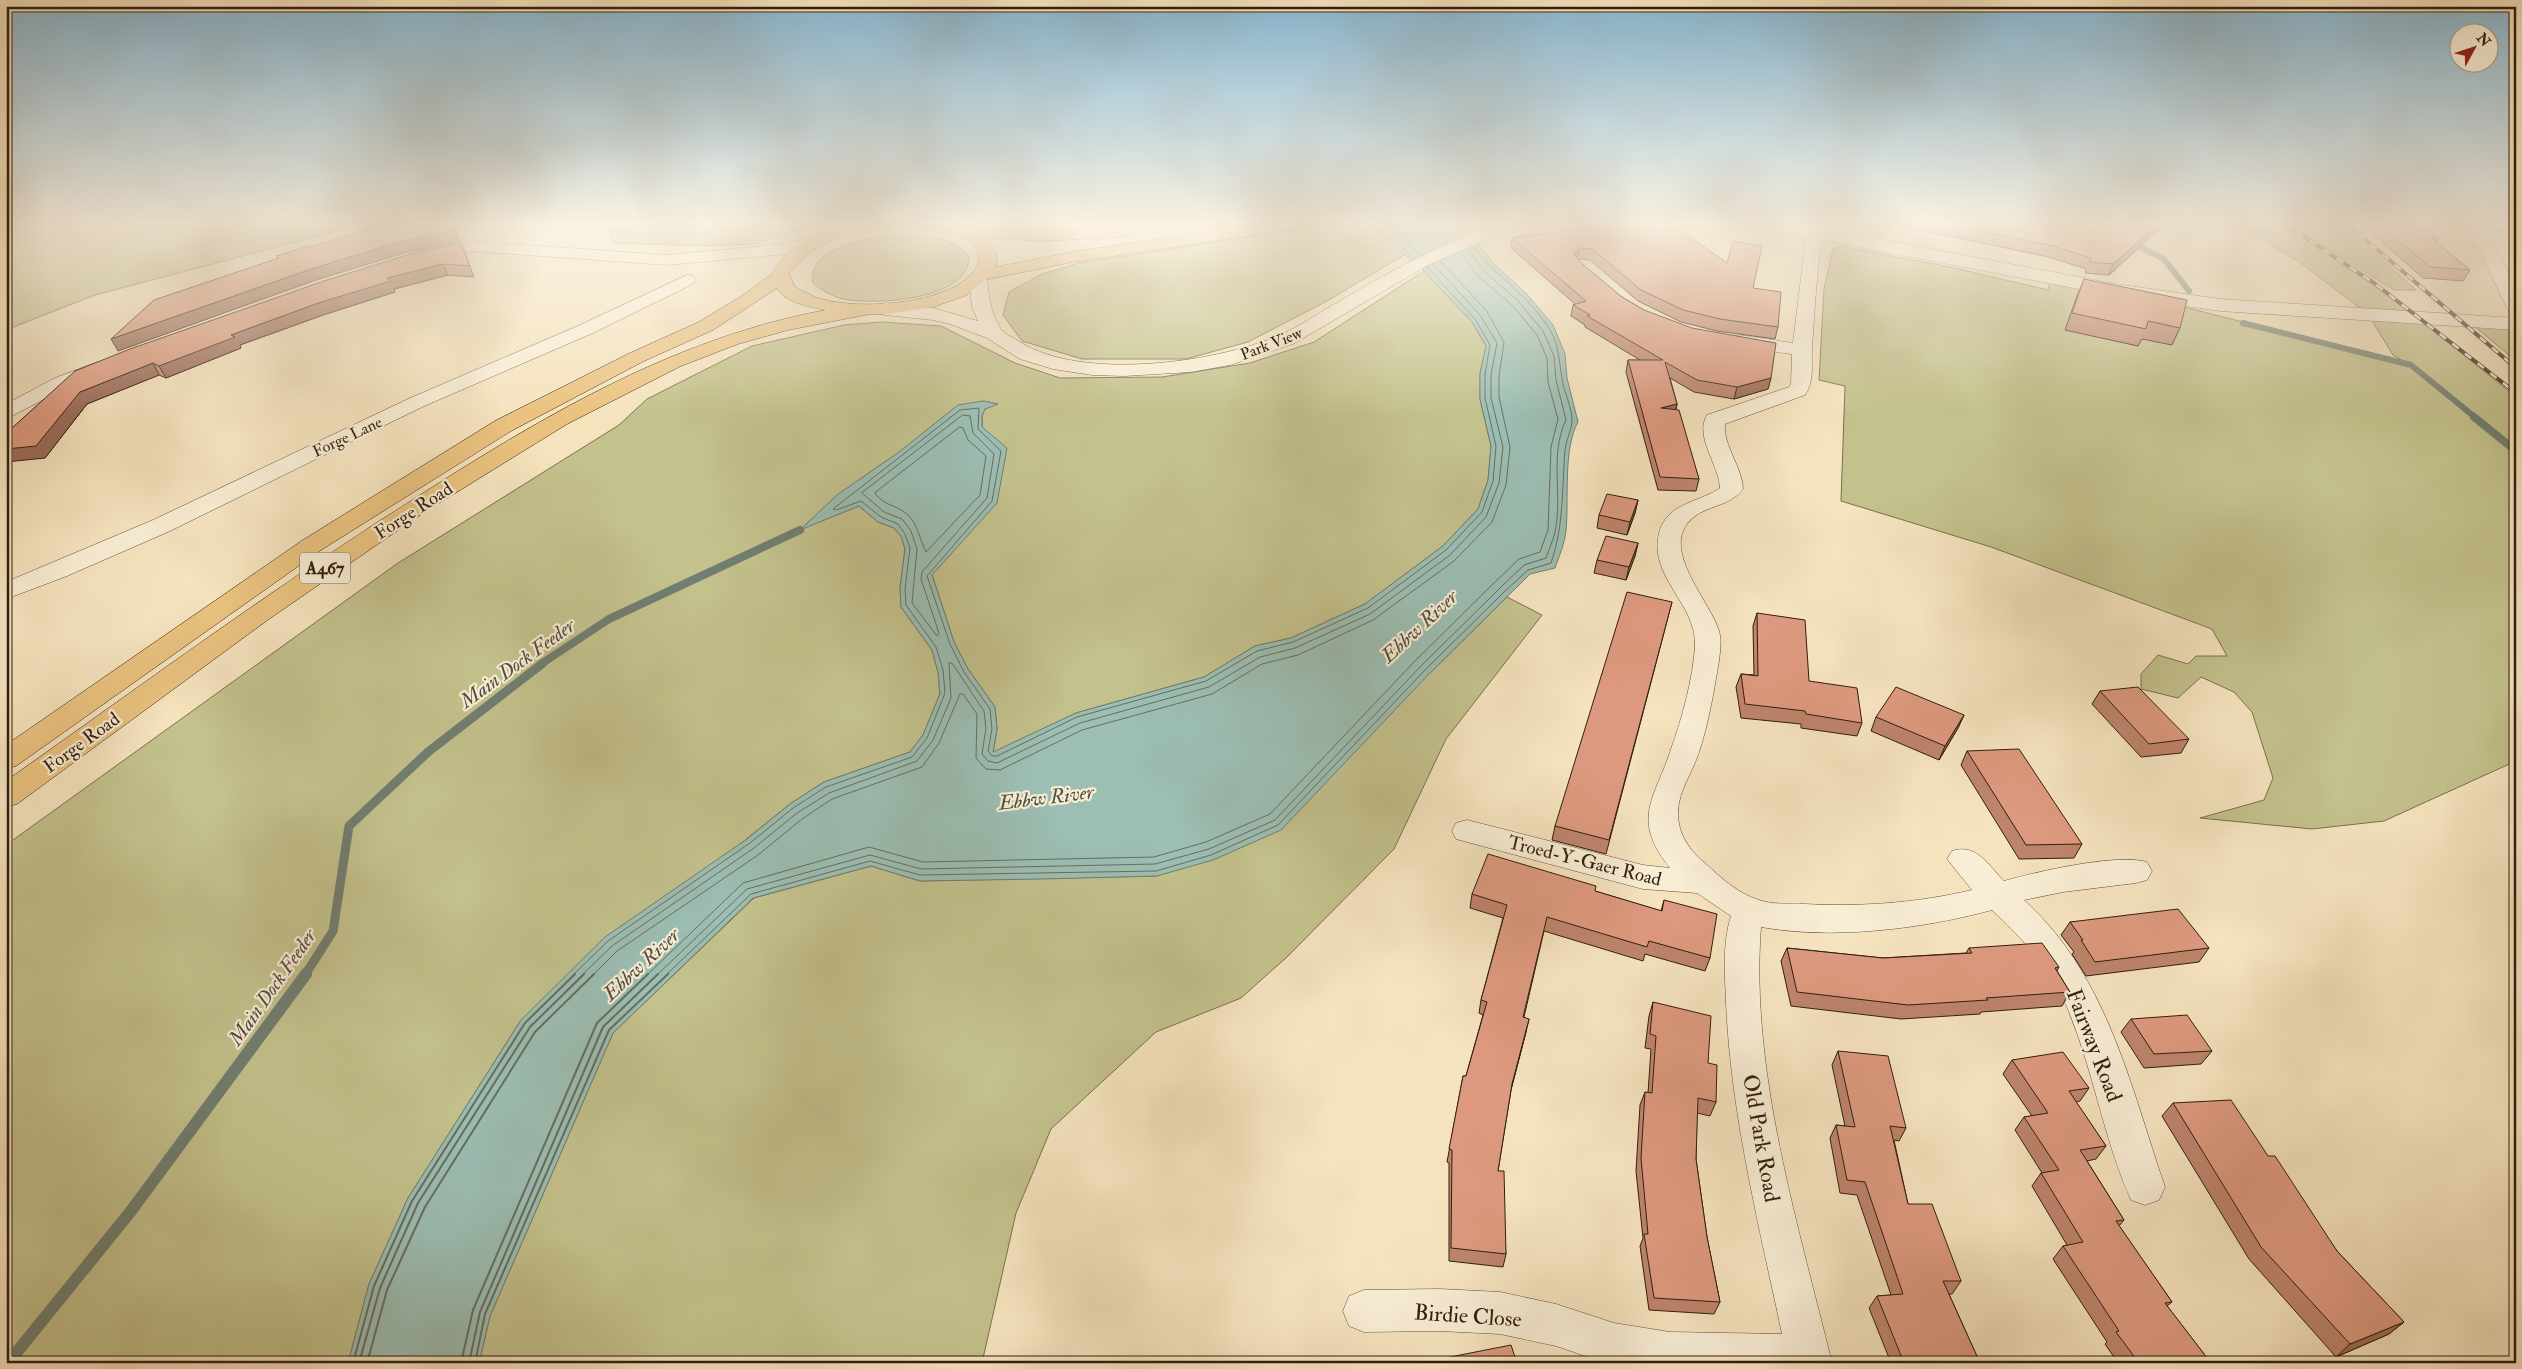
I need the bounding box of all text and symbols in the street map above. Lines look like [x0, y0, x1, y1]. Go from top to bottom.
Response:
north arrow [2450, 22, 2500, 72]
text: N [2472, 29, 2494, 51]
street label: Park View [1238, 323, 1306, 365]
street label: Forge Lane [310, 412, 386, 462]
street label: Forge Road [370, 476, 458, 545]
road number: A467 [300, 552, 350, 584]
water label: Ebbw River [1374, 584, 1464, 669]
water label: Main Dock Feeder [454, 612, 581, 714]
street label: Forge Road [39, 707, 125, 779]
water label: Ebbw River [995, 779, 1097, 816]
street label: Troed-Y-Gaer Road [1506, 830, 1665, 892]
water label: Ebbw River [596, 922, 686, 1007]
water label: Main Dock Feeder [222, 923, 323, 1051]
street label: Fairway Road [2060, 985, 2129, 1106]
street label: Old Park Road [1736, 1072, 1786, 1205]
street label: Birdie Close [1413, 1298, 1523, 1334]

